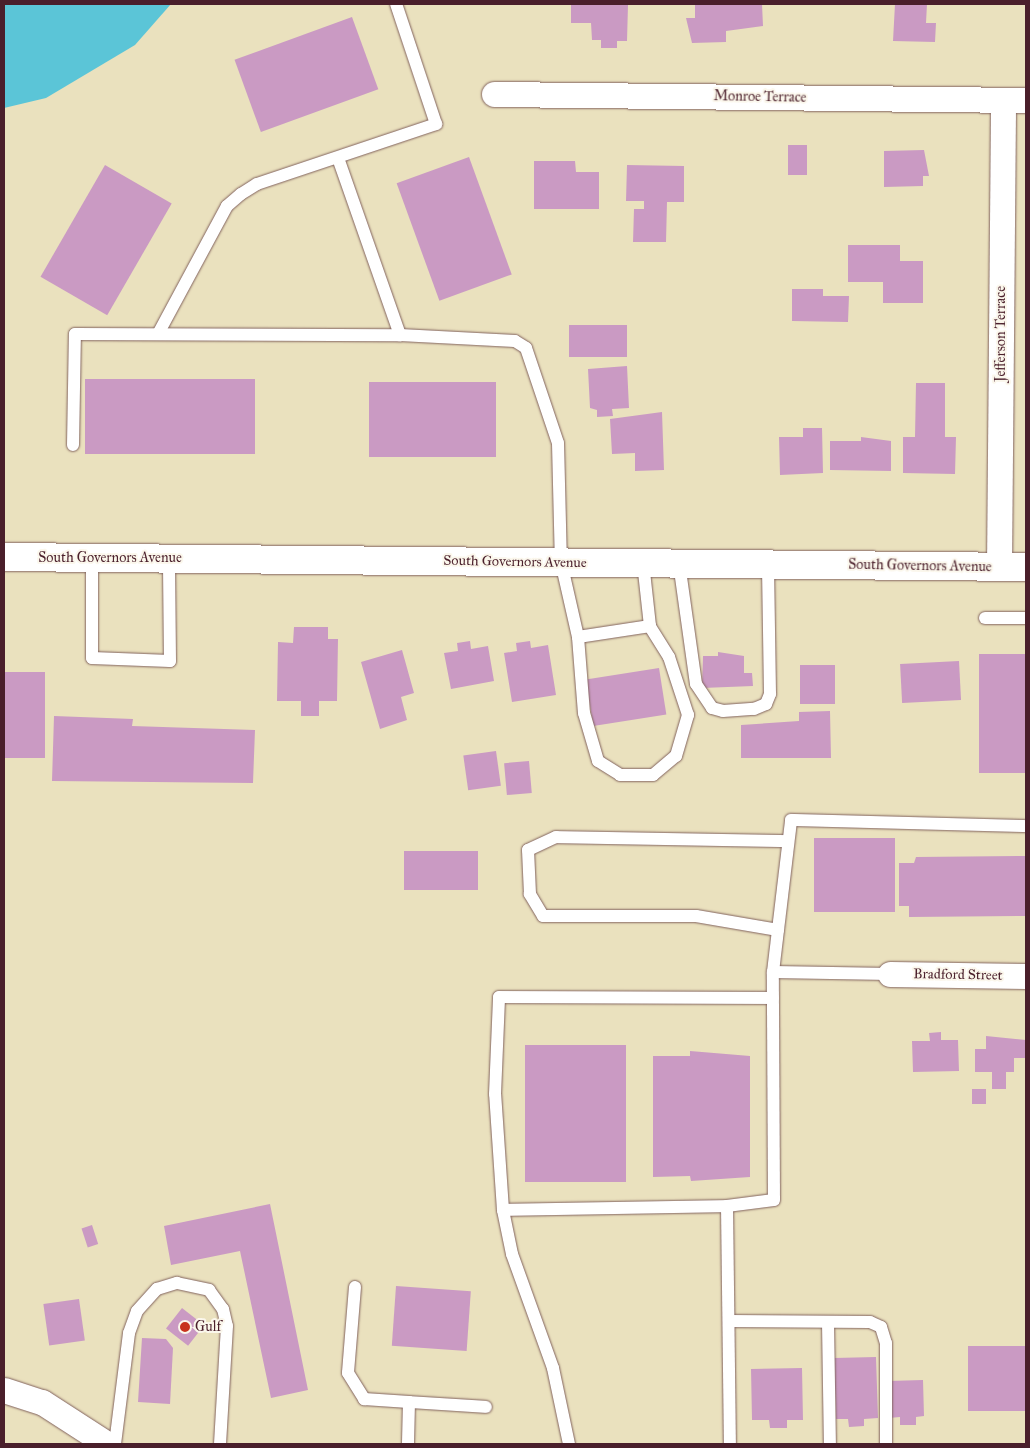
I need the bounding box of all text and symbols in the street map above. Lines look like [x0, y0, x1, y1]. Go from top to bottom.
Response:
street label: Monroe Terrace [714, 88, 806, 106]
street label: Jefferson Terrace [993, 286, 1009, 382]
street label: South Governors Avenue [38, 550, 182, 566]
street label: South Governors Avenue [443, 552, 587, 572]
street label: South Governors Avenue [848, 556, 992, 576]
street label: Bradford Street [913, 966, 1003, 984]
place label: Gulf [195, 1319, 221, 1335]
marker: Gulf [179, 1321, 191, 1333]

